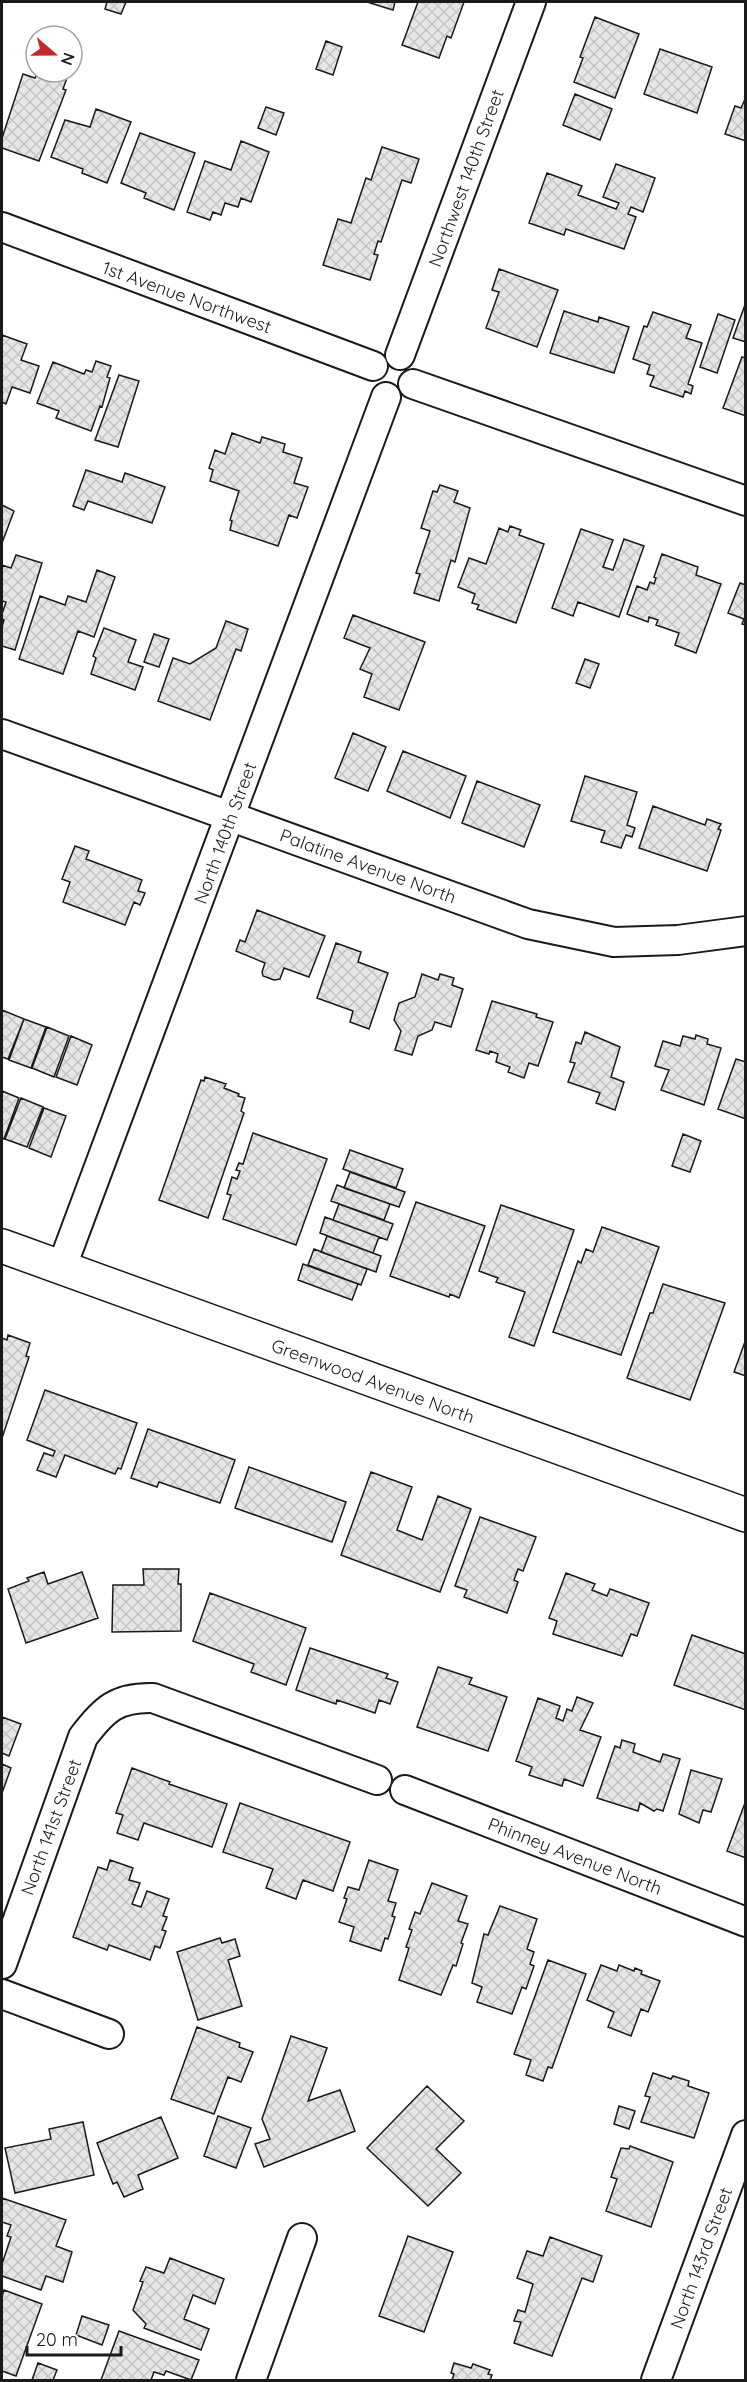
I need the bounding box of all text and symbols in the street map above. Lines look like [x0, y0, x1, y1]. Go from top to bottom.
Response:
north arrow [24, 24, 84, 84]
text: N [57, 50, 80, 68]
street label: Northwest 140th Street [423, 86, 509, 270]
street label: 1st Avenue Northwest [99, 256, 275, 338]
street label: North 140th Street [189, 759, 261, 907]
street label: Palatine Avenue North [277, 823, 459, 909]
street label: Greenwood Avenue North [268, 1333, 478, 1429]
street label: North 141st Street [16, 1756, 86, 1898]
street label: Phinney Avenue North [485, 1812, 665, 1900]
street label: North 143rd Street [665, 2184, 737, 2332]
scale bar [27, 2319, 122, 2357]
text: 20 m [36, 2328, 78, 2351]

